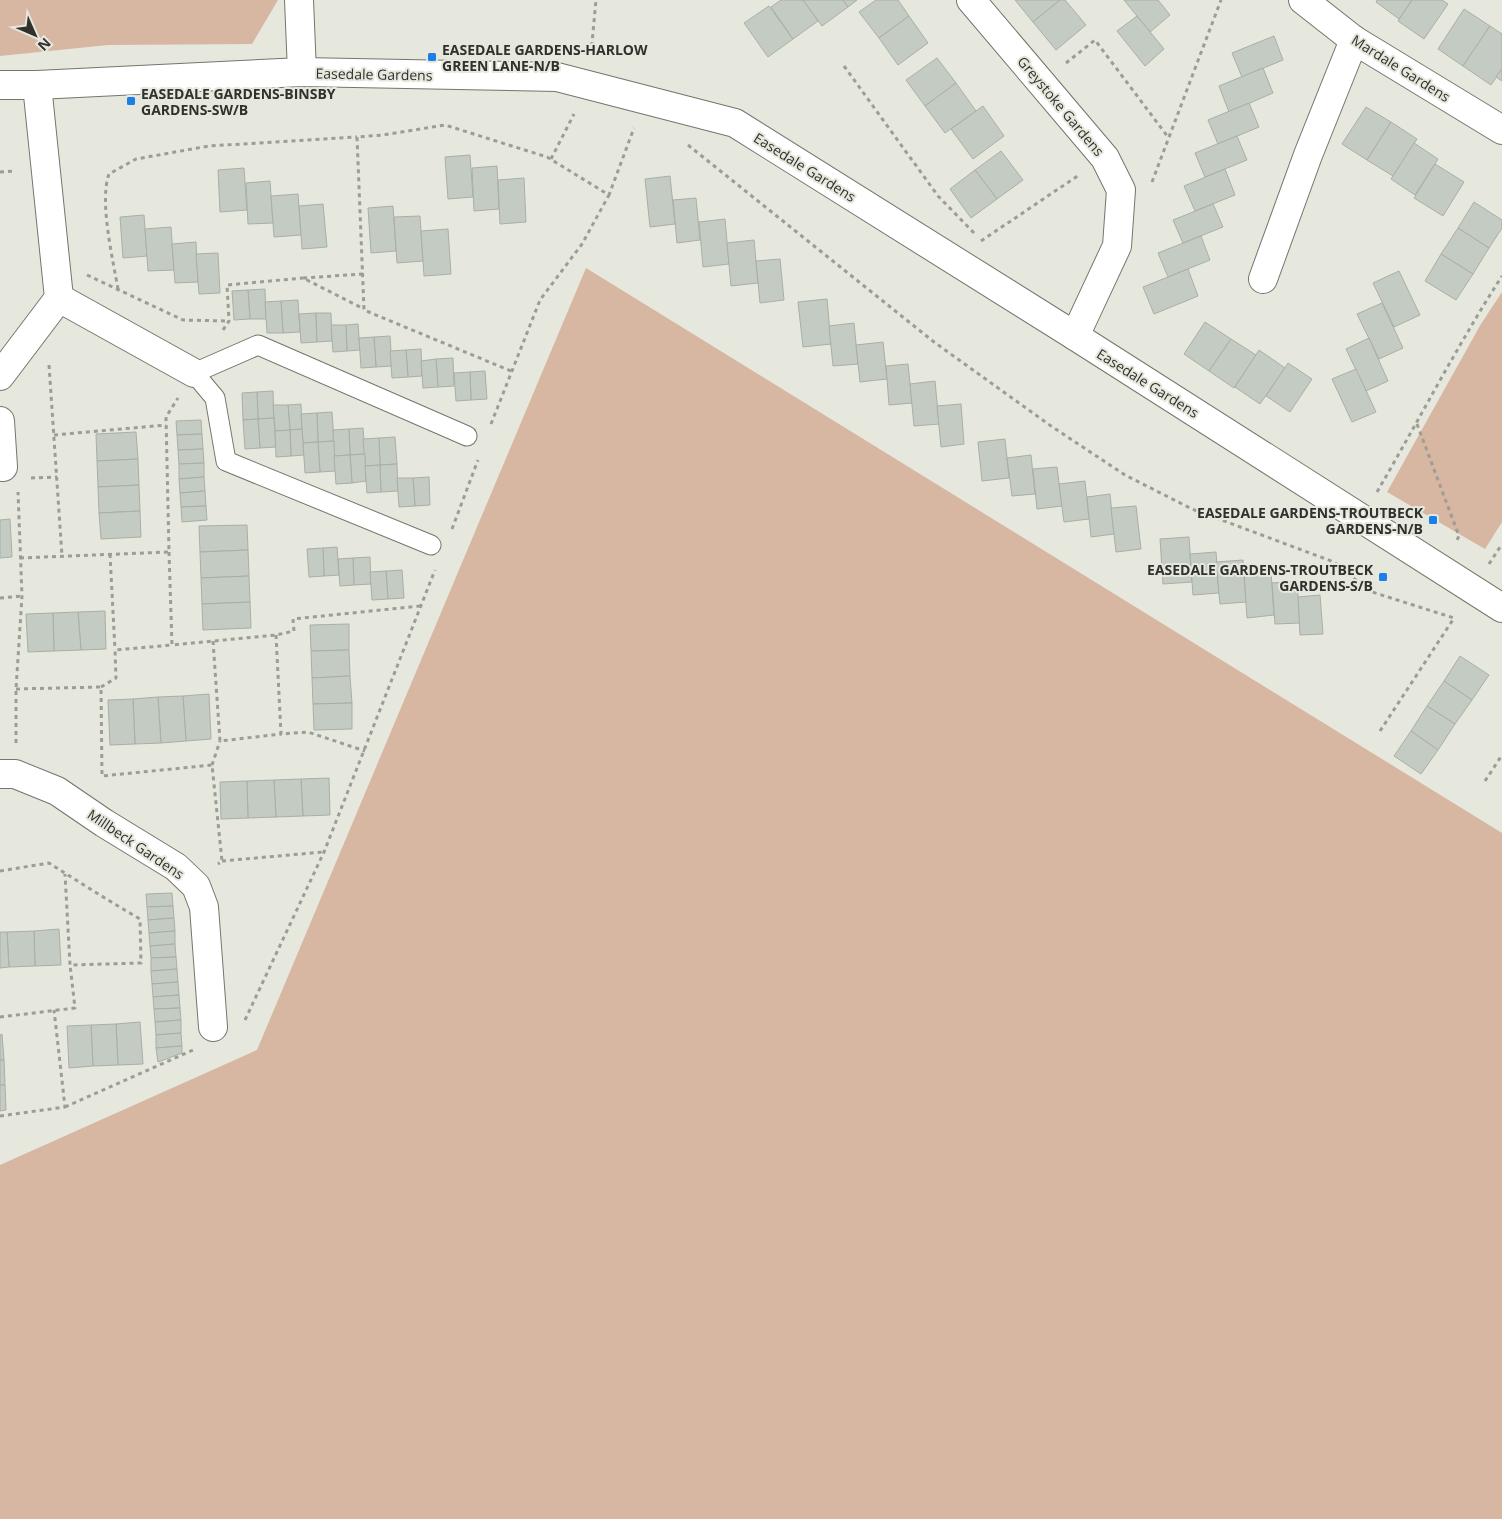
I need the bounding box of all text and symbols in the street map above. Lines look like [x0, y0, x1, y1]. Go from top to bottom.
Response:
north arrow [10, 10, 60, 60]
street label: Mardale Gardens [1348, 30, 1454, 106]
text: N [34, 34, 55, 55]
place label: EASEDALE GARDENS-HARLOW GREEN LANE-N/B [442, 40, 648, 75]
marker: EASEDALE GARDENS-HARLOW GREEN LANE-N/B [426, 51, 438, 63]
street label: Greystoke Gardens [1014, 52, 1109, 160]
street label: Easedale Gardens [315, 63, 433, 85]
place label: EASEDALE GARDENS-BINSBY GARDENS-SW/B [141, 84, 336, 119]
marker: EASEDALE GARDENS-BINSBY GARDENS-SW/B [125, 95, 137, 107]
street label: Easedale Gardens [750, 128, 860, 206]
street label: Easedale Gardens [1093, 344, 1203, 422]
place label: EASEDALE GARDENS-TROUTBECK GARDENS-N/B [1197, 503, 1424, 538]
marker: EASEDALE GARDENS-TROUTBECK GARDENS-N/B [1427, 514, 1439, 526]
place label: EASEDALE GARDENS-TROUTBECK GARDENS-S/B [1147, 560, 1374, 595]
marker: EASEDALE GARDENS-TROUTBECK GARDENS-S/B [1377, 571, 1389, 583]
street label: Millbeck Gardens [84, 805, 188, 884]

